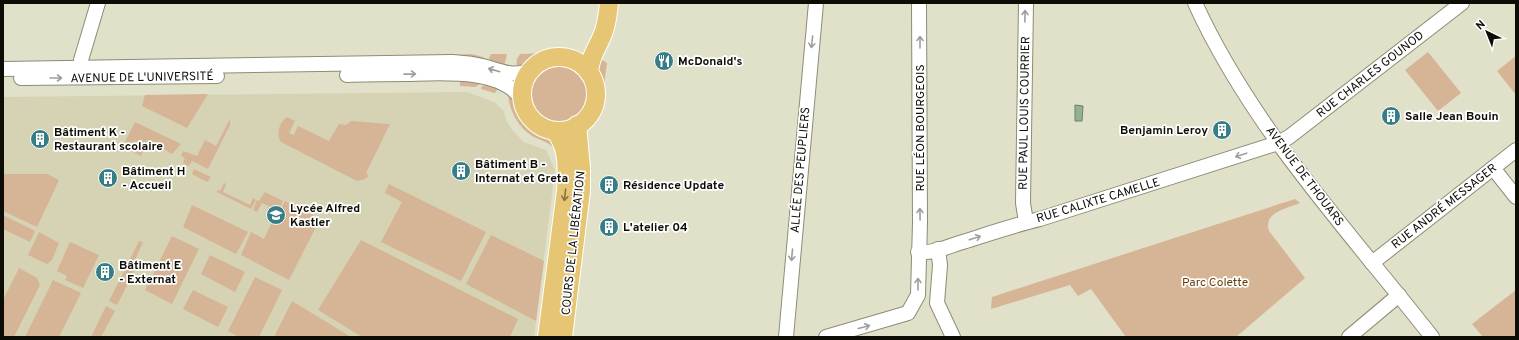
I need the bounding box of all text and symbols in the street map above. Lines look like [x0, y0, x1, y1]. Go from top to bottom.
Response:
one-way arrow [1022, 10, 1029, 23]
north arrow [1467, 12, 1507, 52]
text: N [1473, 18, 1489, 33]
street label: RUE CHARLES GOUNOD [1314, 28, 1428, 122]
one-way arrow [809, 35, 816, 48]
one-way arrow [916, 36, 924, 49]
street label: RUE PAUL LOUIS COURRIER [1016, 36, 1034, 190]
restaurant icon: McDonald's [653, 50, 675, 72]
place label: McDonald's [678, 54, 742, 70]
street label: RUE LÉON BOURGEOIS [913, 64, 929, 192]
one-way arrow [488, 65, 501, 73]
street label: AVENUE DE L'UNIVERSITÉ [70, 69, 214, 87]
one-way arrow [403, 70, 416, 78]
one-way arrow [49, 74, 62, 82]
building icon: Salle Jean Bouin [1380, 105, 1402, 127]
street label: ALLÉE DES PEUPLIERS [788, 106, 814, 234]
place label: Salle Jean Bouin [1405, 109, 1499, 125]
building icon: Benjamin Leroy [1211, 119, 1233, 141]
place label: Benjamin Leroy [1120, 123, 1208, 139]
street label: AVENUE DE THOUARS [1261, 124, 1347, 230]
place label: Bâtiment K - Restaurant scolaire [54, 125, 163, 155]
building icon: Bâtiment K - Restaurant scolaire [29, 128, 51, 150]
one-way arrow [1234, 152, 1247, 159]
place label: Bâtiment B - Internat et Greta [475, 157, 568, 187]
building icon: Bâtiment B - Internat et Greta [450, 160, 472, 182]
street label: RUE ANDRÉ MESSAGER [1389, 161, 1501, 253]
place label: Bâtiment H - Accueil [122, 164, 185, 194]
building icon: Bâtiment H - Accueil [97, 167, 119, 189]
street label: COURS DE LA LIBÉRATION [558, 170, 590, 316]
building icon: Résidence Update [598, 174, 620, 196]
street label: RUE CALIXTE CAMELLE [1035, 175, 1162, 227]
place label: Résidence Update [623, 178, 724, 194]
one-way arrow [561, 188, 569, 201]
place label: Lycée Alfred Kastler [290, 201, 360, 231]
school or university icon: Lycée Alfred Kastler [265, 204, 287, 226]
one-way arrow [916, 208, 924, 221]
building icon: L'atelier 04 [598, 216, 620, 238]
place label: L'atelier 04 [623, 220, 688, 236]
one-way arrow [969, 234, 982, 241]
one-way arrow [788, 248, 796, 261]
place label: Bâtiment E - Externat [119, 258, 181, 288]
building icon: Bâtiment E - Externat [94, 261, 116, 283]
park label: Parc Colette [1182, 275, 1248, 291]
one-way arrow [914, 278, 922, 291]
one-way arrow [857, 323, 870, 330]

